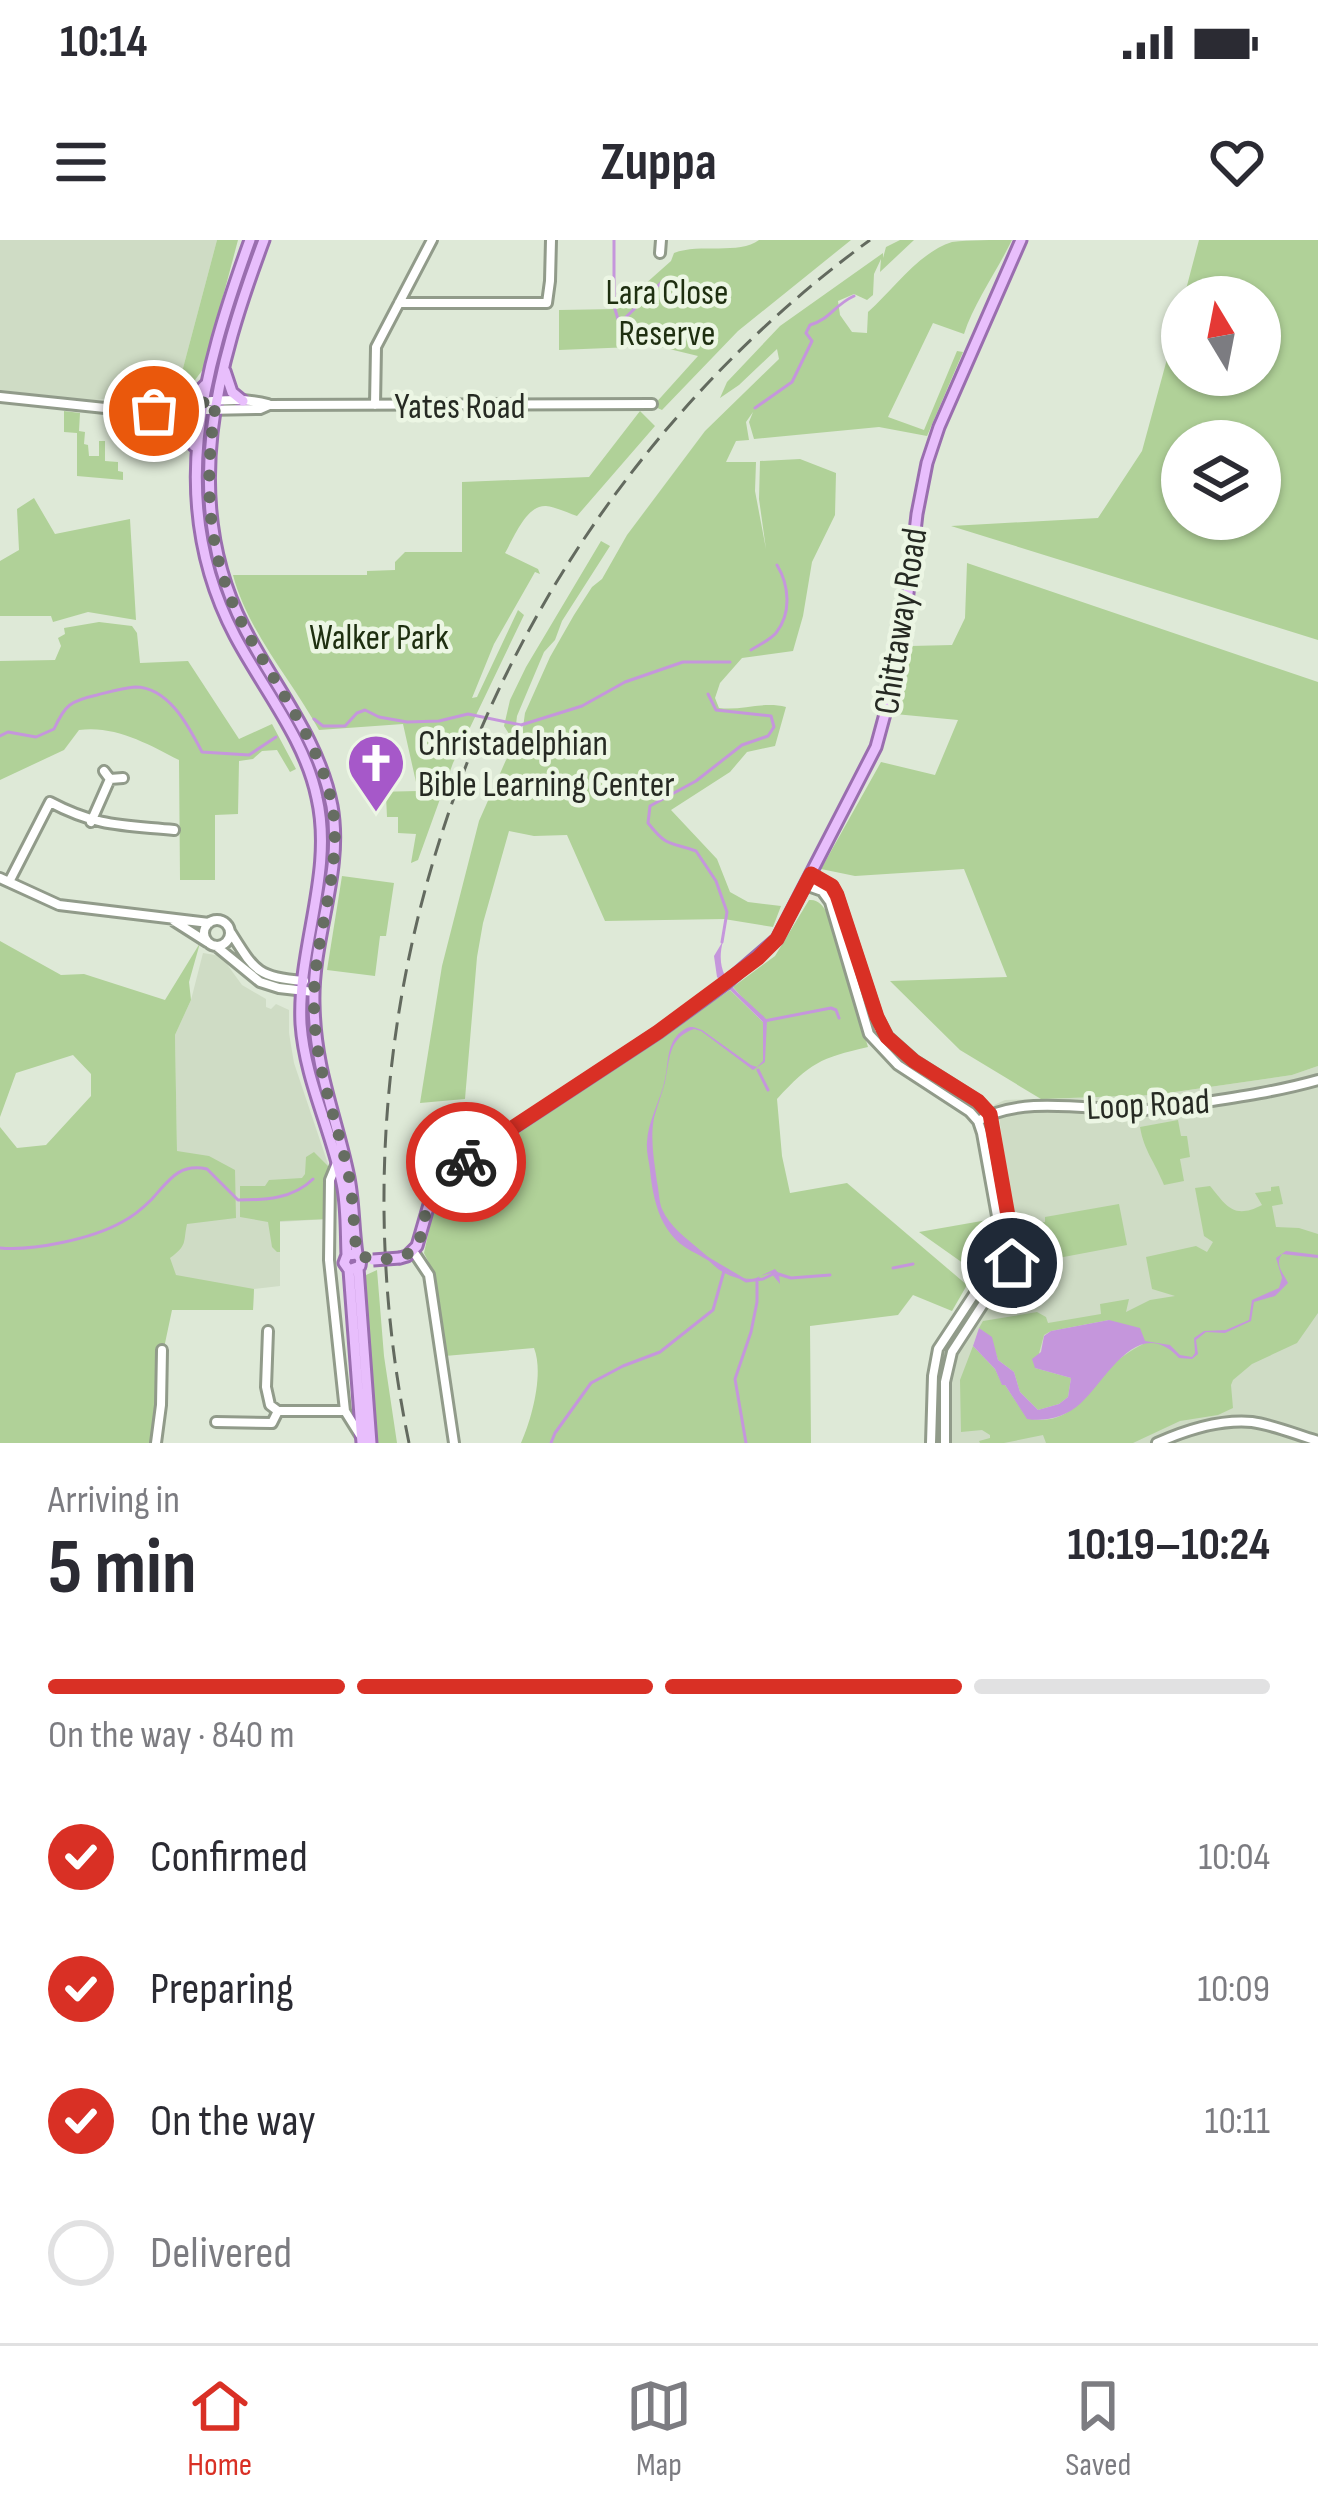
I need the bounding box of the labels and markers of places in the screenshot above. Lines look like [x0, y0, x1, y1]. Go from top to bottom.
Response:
pin [103, 360, 205, 462]
place label: Christadelphian Bible Learning Center [418, 723, 675, 807]
church icon: Christadelphian Bible Learning Center [345, 732, 407, 814]
pin [961, 1212, 1063, 1314]

